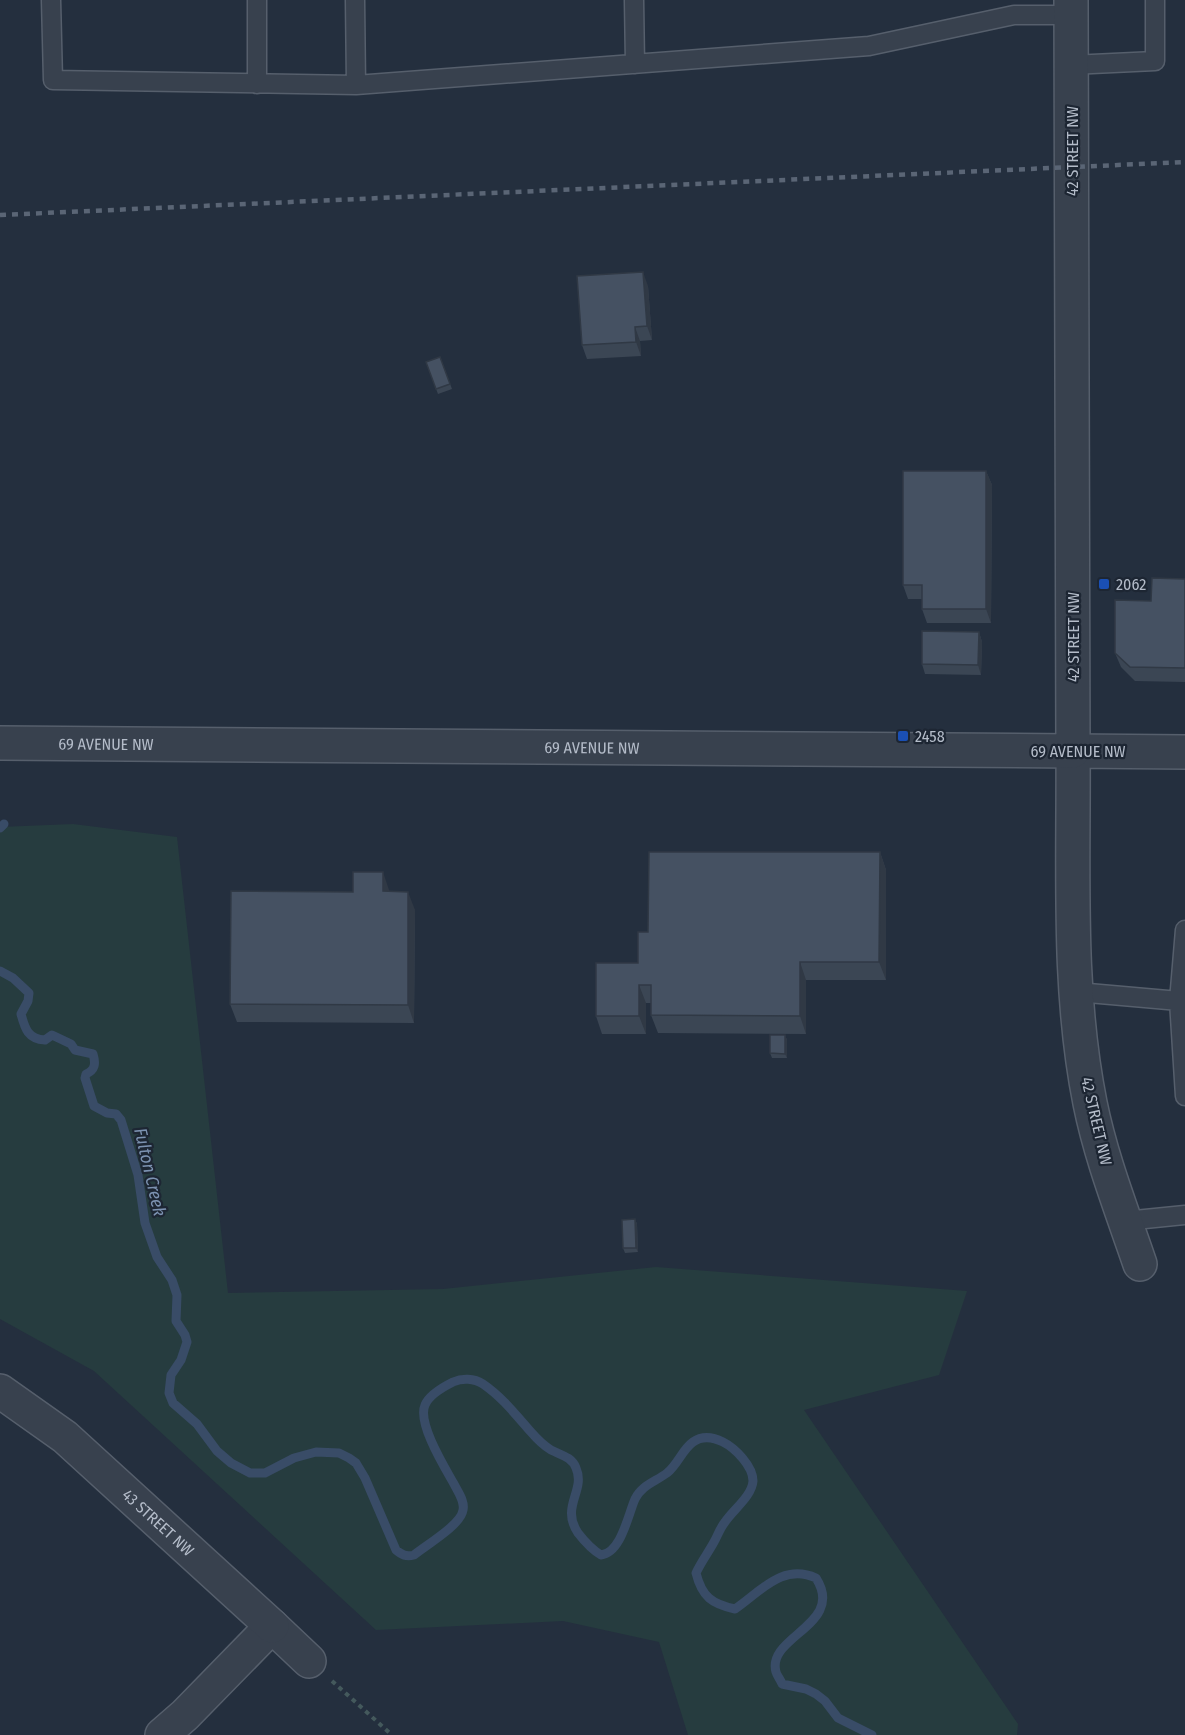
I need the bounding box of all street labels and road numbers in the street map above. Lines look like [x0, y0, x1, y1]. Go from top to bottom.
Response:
street label: 42 STREET NW [1063, 106, 1082, 196]
street label: 42 STREET NW [1064, 592, 1083, 682]
street label: 69 AVENUE NW [58, 734, 154, 754]
street label: 69 AVENUE NW [544, 738, 640, 758]
street label: 69 AVENUE NW [1030, 742, 1126, 761]
street label: 42 STREET NW [1077, 1075, 1116, 1167]
street label: 43 STREET NW [118, 1485, 198, 1560]

